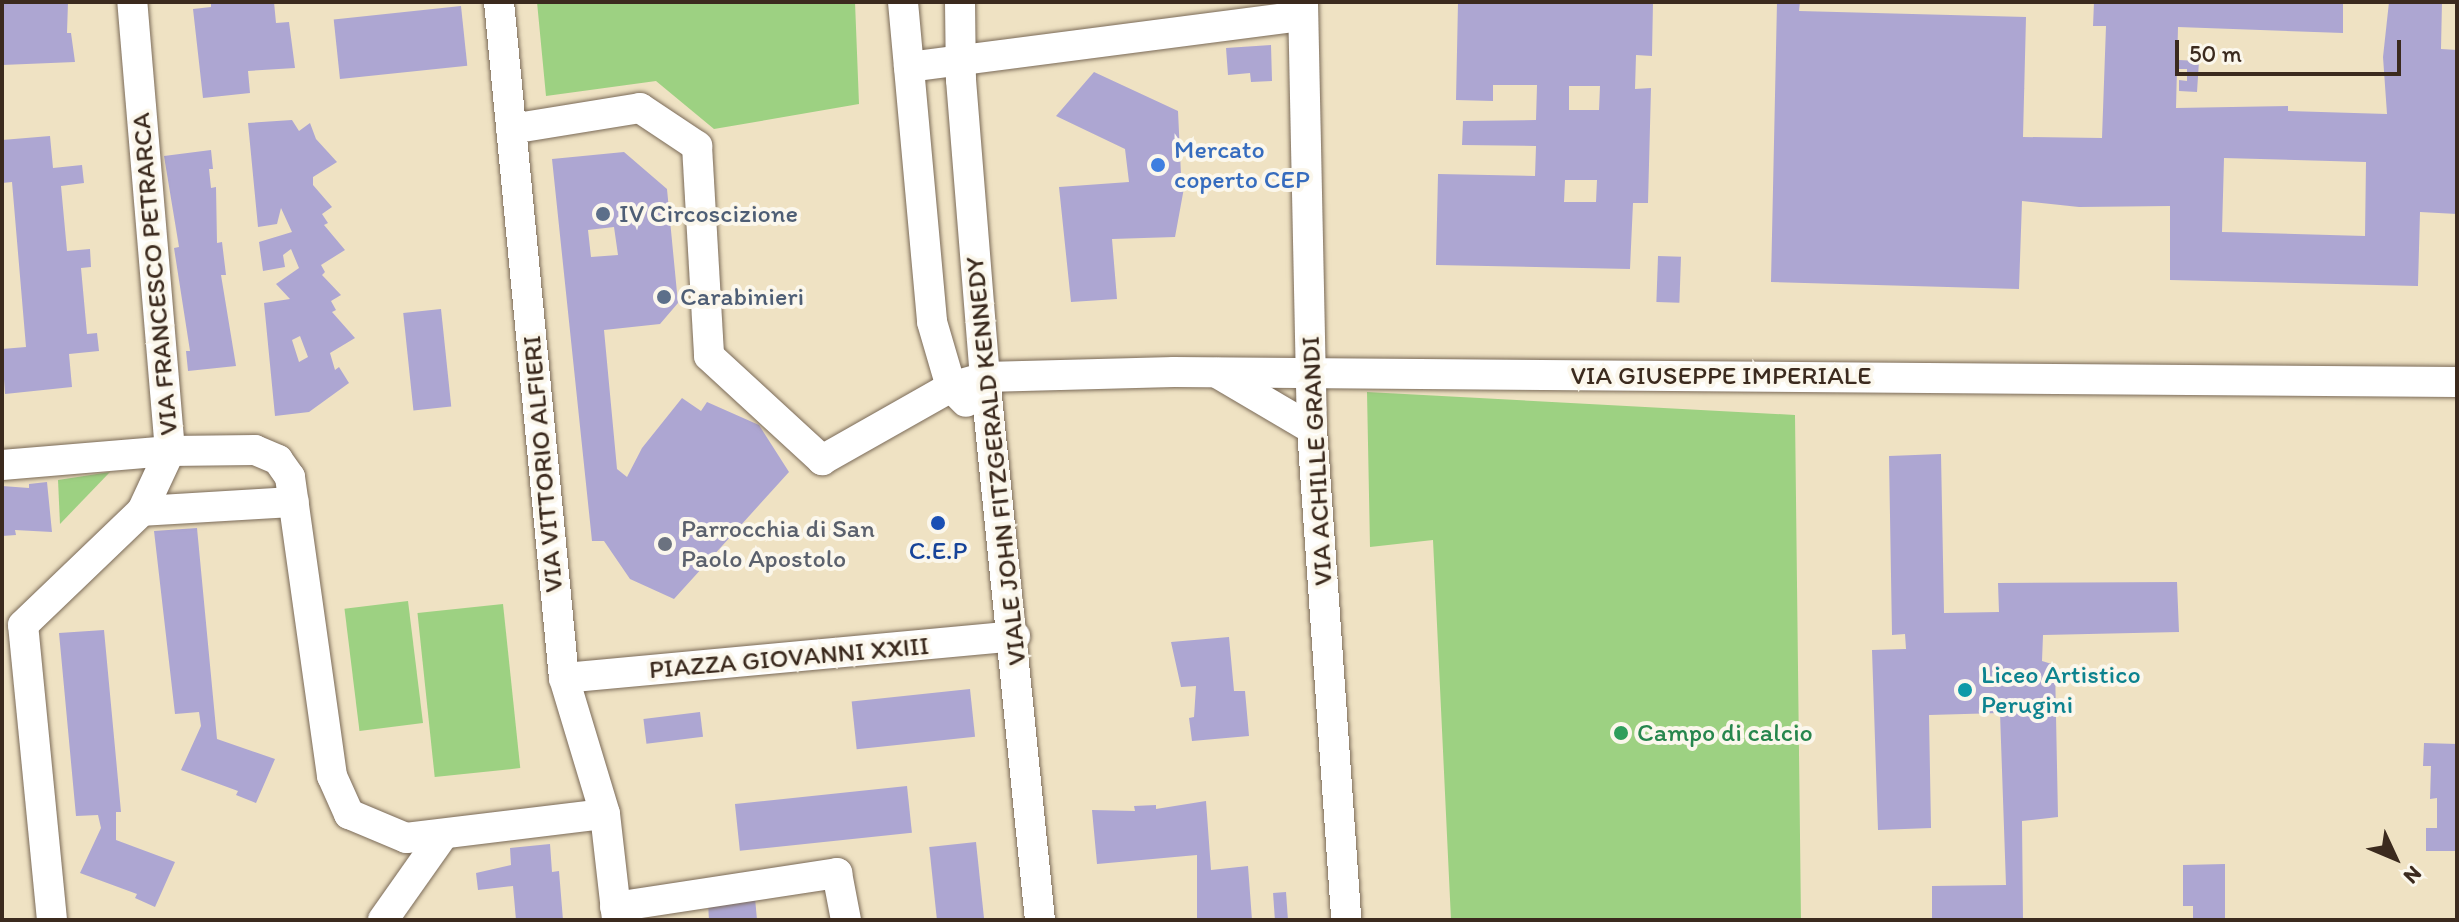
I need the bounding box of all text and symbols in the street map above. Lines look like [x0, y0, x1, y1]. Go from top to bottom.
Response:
scale bar [2179, 24, 2405, 74]
text: 50 m [2189, 39, 2242, 68]
street label: VIA FRANCESCO PETRARCA [125, 111, 185, 437]
place label: Mercato coperto CEP [1174, 134, 1310, 196]
marker: Mercato coperto CEP [1149, 156, 1167, 174]
place label: IV Circoscizione [619, 198, 798, 230]
marker: IV Circoscizione [594, 205, 612, 223]
street label: VIALE JOHN FITZGERALD KENNEDY [959, 253, 1033, 669]
place label: Carabinieri [680, 281, 804, 313]
marker: Carabinieri [655, 288, 673, 306]
street label: VIA VITTORIO ALFIERI [516, 333, 570, 595]
street label: VIA ACHILLE GRANDI [1295, 338, 1339, 584]
street label: VIA GIUSEPPE IMPERIALE [1570, 360, 1872, 392]
place label: Parrocchia di San Paolo Apostolo [681, 513, 875, 574]
marker: C.E.P [929, 514, 947, 532]
marker: Parrocchia di San Paolo Apostolo [656, 535, 674, 553]
place label: C.E.P [909, 535, 967, 567]
street label: PIAZZA GIOVANNI XXIII [648, 630, 930, 686]
place label: Liceo Artistico Perugini [1981, 659, 2141, 720]
marker: Liceo Artistico Perugini [1956, 681, 1974, 699]
place label: Campo di calcio [1637, 717, 1813, 749]
marker: Campo di calcio [1612, 724, 1630, 742]
north arrow [2355, 818, 2435, 898]
text: N [2398, 860, 2428, 890]

